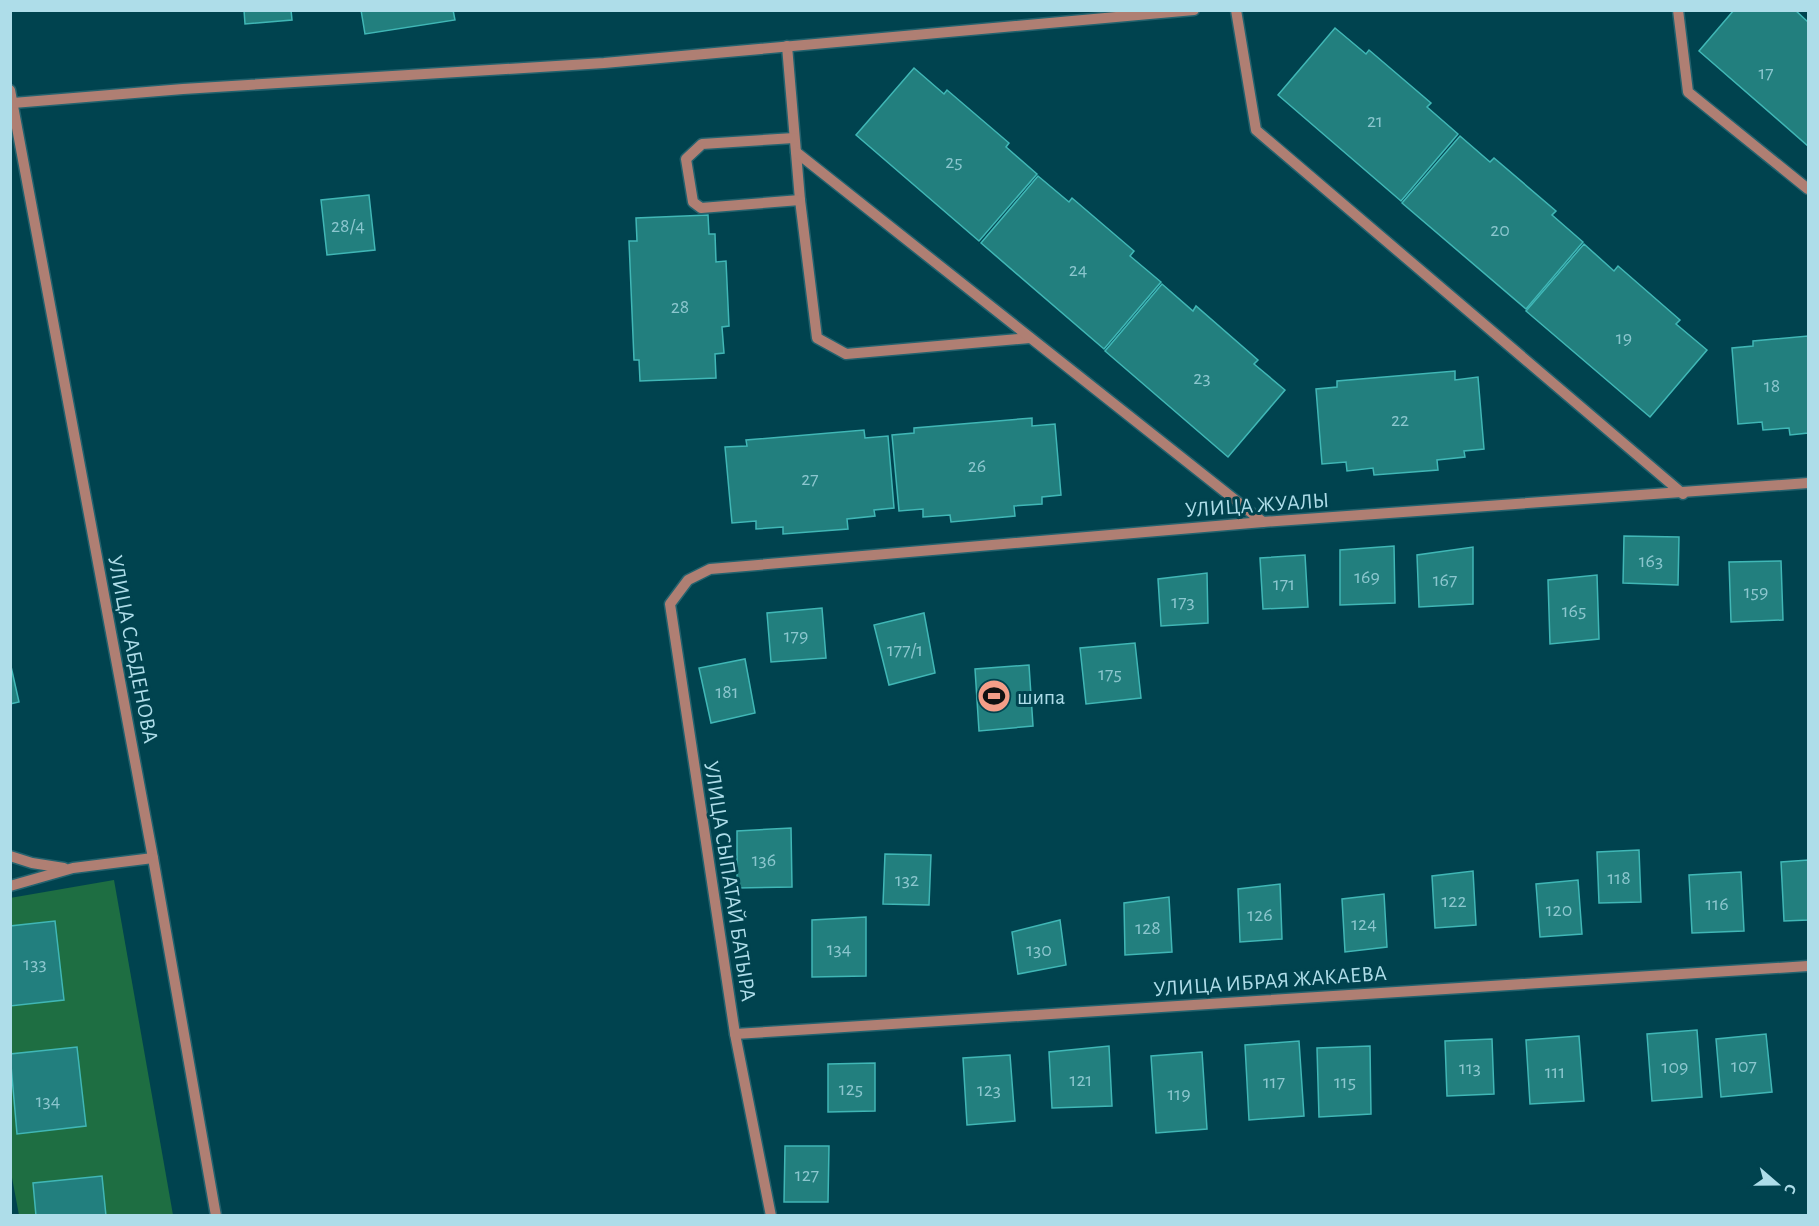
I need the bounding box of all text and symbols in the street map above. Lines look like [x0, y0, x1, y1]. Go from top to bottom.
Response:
house number: 17 [1758, 63, 1774, 83]
house number: 21 [1367, 111, 1383, 131]
house number: 25 [945, 152, 963, 172]
house number: 28/4 [331, 216, 365, 236]
house number: 20 [1490, 220, 1510, 240]
house number: 24 [1069, 260, 1087, 280]
house number: 28 [671, 297, 689, 317]
house number: 19 [1616, 328, 1632, 348]
house number: 23 [1193, 368, 1211, 388]
house number: 18 [1764, 376, 1780, 396]
house number: 22 [1391, 410, 1409, 430]
house number: 26 [968, 456, 986, 476]
house number: 27 [801, 469, 819, 489]
street label: УЛИЦА ЖУАЛЫ [1184, 489, 1330, 521]
house number: 163 [1639, 551, 1663, 571]
street label: УЛИЦА САБДЕНОВА [104, 553, 162, 745]
house number: 169 [1354, 567, 1380, 587]
house number: 167 [1433, 570, 1457, 590]
house number: 171 [1273, 574, 1295, 594]
house number: 159 [1744, 582, 1768, 602]
house number: 173 [1171, 592, 1195, 612]
house number: 165 [1562, 601, 1586, 621]
house number: 179 [784, 626, 808, 646]
house number: 177/1 [887, 640, 923, 660]
house number: 175 [1098, 664, 1122, 684]
sports icon: шипа [976, 678, 1012, 714]
house number: 181 [715, 682, 739, 702]
place label: шипа [1017, 686, 1065, 708]
street label: УЛИЦА СЫПАТАЙ БАТЫРА [700, 759, 760, 1003]
house number: 136 [752, 850, 776, 870]
house number: 118 [1607, 868, 1631, 888]
house number: 132 [895, 870, 919, 890]
house number: 122 [1441, 891, 1467, 911]
house number: 116 [1705, 894, 1729, 914]
house number: 120 [1546, 900, 1572, 920]
house number: 126 [1247, 905, 1273, 925]
house number: 124 [1351, 914, 1377, 934]
house number: 128 [1135, 918, 1161, 938]
house number: 134 [827, 939, 851, 959]
house number: 130 [1026, 940, 1052, 960]
house number: 133 [23, 954, 47, 974]
street label: УЛИЦА ИБРАЯ ЖАКАЕВА [1153, 962, 1387, 1000]
house number: 107 [1731, 1056, 1757, 1076]
house number: 109 [1662, 1057, 1688, 1077]
house number: 113 [1459, 1058, 1481, 1078]
house number: 111 [1545, 1062, 1565, 1082]
house number: 121 [1070, 1070, 1092, 1090]
house number: 117 [1263, 1072, 1285, 1092]
house number: 115 [1334, 1072, 1356, 1092]
house number: 125 [839, 1079, 863, 1099]
house number: 123 [977, 1080, 1001, 1100]
house number: 119 [1167, 1084, 1191, 1104]
house number: 134 [36, 1091, 60, 1111]
north arrow [1747, 1154, 1807, 1214]
house number: 127 [795, 1165, 819, 1185]
text: С [1781, 1182, 1799, 1196]

